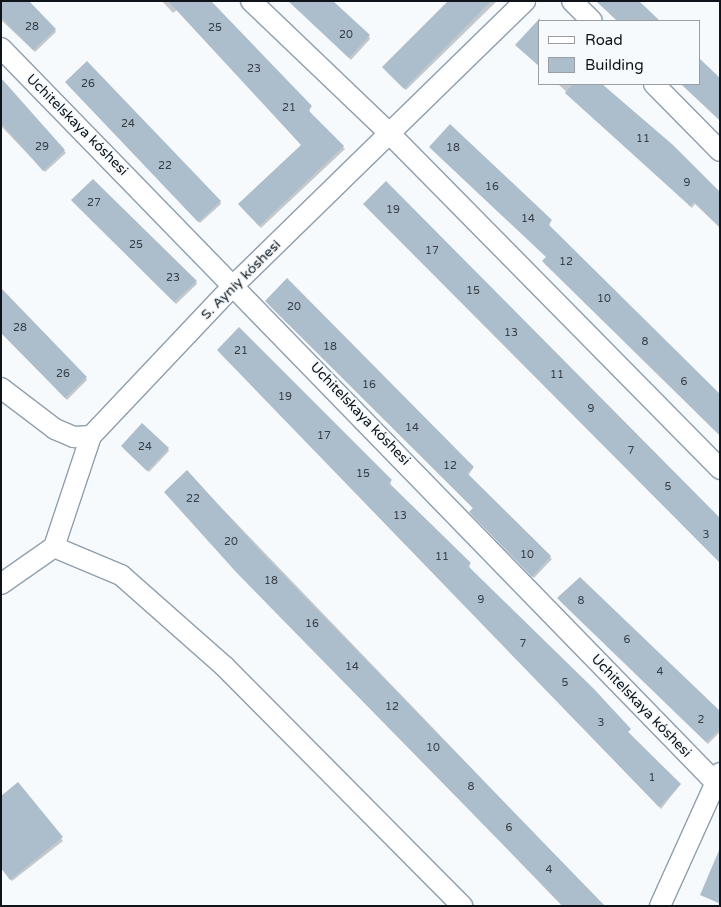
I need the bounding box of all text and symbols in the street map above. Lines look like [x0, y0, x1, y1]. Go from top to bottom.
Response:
house number: 28 [25, 20, 39, 34]
legend [538, 20, 701, 85]
house number: 25 [208, 21, 222, 35]
house number: 20 [339, 28, 353, 42]
text: Road [585, 31, 623, 49]
text: Building [585, 56, 644, 74]
house number: 23 [247, 62, 261, 76]
street label: Uchitelskaya kóshesi [23, 71, 131, 179]
house number: 26 [81, 77, 95, 91]
house number: 21 [282, 101, 296, 115]
house number: 24 [121, 117, 135, 131]
house number: 11 [636, 132, 650, 146]
house number: 29 [35, 140, 49, 154]
house number: 18 [446, 141, 460, 155]
house number: 22 [158, 159, 172, 173]
house number: 9 [684, 176, 690, 190]
house number: 16 [485, 180, 499, 194]
house number: 27 [87, 196, 101, 210]
house number: 19 [386, 203, 400, 217]
house number: 14 [521, 212, 535, 226]
street label: S. Ayniy kóshesi [198, 237, 284, 323]
house number: 25 [129, 238, 143, 252]
house number: 17 [425, 244, 439, 258]
house number: 12 [559, 255, 573, 269]
house number: 23 [166, 271, 180, 285]
house number: 15 [466, 284, 480, 298]
house number: 10 [597, 292, 611, 306]
house number: 20 [287, 300, 301, 314]
house number: 28 [13, 321, 27, 335]
house number: 13 [504, 326, 518, 340]
house number: 8 [642, 335, 648, 349]
house number: 18 [323, 340, 337, 354]
house number: 21 [234, 344, 248, 358]
street label: Uchitelskaya kóshesi [306, 359, 414, 469]
house number: 26 [56, 367, 70, 381]
house number: 11 [550, 368, 564, 382]
house number: 6 [681, 375, 687, 389]
house number: 16 [362, 378, 376, 392]
house number: 19 [278, 390, 292, 404]
house number: 9 [588, 402, 594, 416]
house number: 14 [405, 421, 419, 435]
house number: 17 [317, 429, 331, 443]
house number: 24 [138, 440, 152, 454]
house number: 7 [628, 444, 634, 458]
house number: 12 [443, 459, 457, 473]
house number: 15 [356, 467, 370, 481]
house number: 5 [665, 480, 671, 494]
house number: 22 [186, 492, 200, 506]
house number: 13 [393, 509, 407, 523]
house number: 3 [703, 528, 709, 542]
house number: 20 [224, 535, 238, 549]
house number: 10 [520, 548, 534, 562]
house number: 11 [435, 550, 449, 564]
house number: 18 [264, 574, 278, 588]
house number: 9 [478, 593, 484, 607]
house number: 8 [578, 594, 584, 608]
house number: 16 [305, 617, 319, 631]
house number: 6 [624, 633, 630, 647]
house number: 7 [520, 637, 526, 651]
street label: Uchitelskaya kóshesi [587, 651, 695, 761]
house number: 14 [345, 660, 359, 674]
house number: 4 [657, 665, 663, 679]
house number: 5 [562, 676, 568, 690]
house number: 12 [385, 700, 399, 714]
house number: 2 [698, 713, 704, 727]
house number: 3 [598, 716, 604, 730]
house number: 10 [426, 741, 440, 755]
house number: 1 [649, 771, 655, 785]
house number: 8 [468, 780, 474, 794]
house number: 6 [506, 821, 512, 835]
house number: 4 [546, 863, 552, 877]

